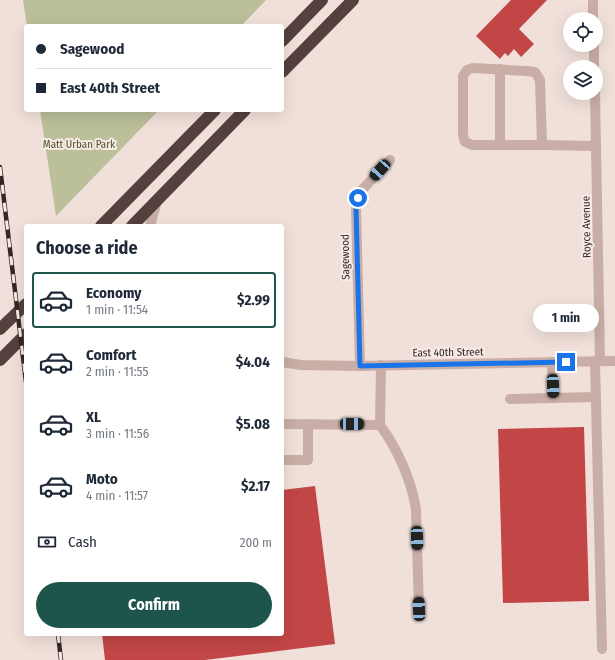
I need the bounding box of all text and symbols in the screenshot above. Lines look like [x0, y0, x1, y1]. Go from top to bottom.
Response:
map controls [563, 12, 603, 100]
button: locate [563, 12, 603, 52]
text: Sagewood [60, 40, 124, 58]
button: layers [563, 60, 603, 100]
text: East 40th Street [60, 79, 160, 97]
park label: Matt Urban Park [43, 138, 116, 151]
car [368, 157, 392, 183]
route start [349, 189, 367, 207]
street label: Royce Avenue [579, 196, 594, 258]
street label: Sagewood [339, 234, 352, 280]
text: Choose a ride [36, 237, 138, 259]
icon: car [38, 282, 74, 318]
text: Economy [86, 284, 141, 302]
text: $2.99 [237, 291, 270, 309]
text: 1 min · 11:54 [86, 302, 148, 317]
callout: 1 min [533, 304, 599, 332]
text: 1 min [552, 310, 580, 325]
icon: car [38, 344, 74, 380]
street label: East 40th Street [412, 345, 484, 360]
text: Comfort [86, 346, 137, 364]
text: $4.04 [236, 353, 270, 371]
route end [557, 353, 575, 371]
text: 2 min · 11:55 [86, 364, 148, 379]
car [547, 374, 559, 398]
icon: car [38, 406, 74, 442]
text: XL [86, 408, 101, 426]
text: $5.08 [236, 415, 270, 433]
car [340, 418, 364, 430]
text: 3 min · 11:56 [86, 426, 149, 441]
icon: car [38, 468, 74, 504]
text: Moto [86, 470, 118, 488]
text: $2.17 [241, 477, 270, 495]
text: 4 min · 11:57 [86, 488, 148, 503]
car [411, 526, 423, 550]
icon: cash [36, 531, 58, 553]
text: Cash [68, 533, 97, 551]
text: 200 m [240, 535, 272, 550]
button: Confirm [36, 582, 272, 628]
car [413, 597, 425, 621]

